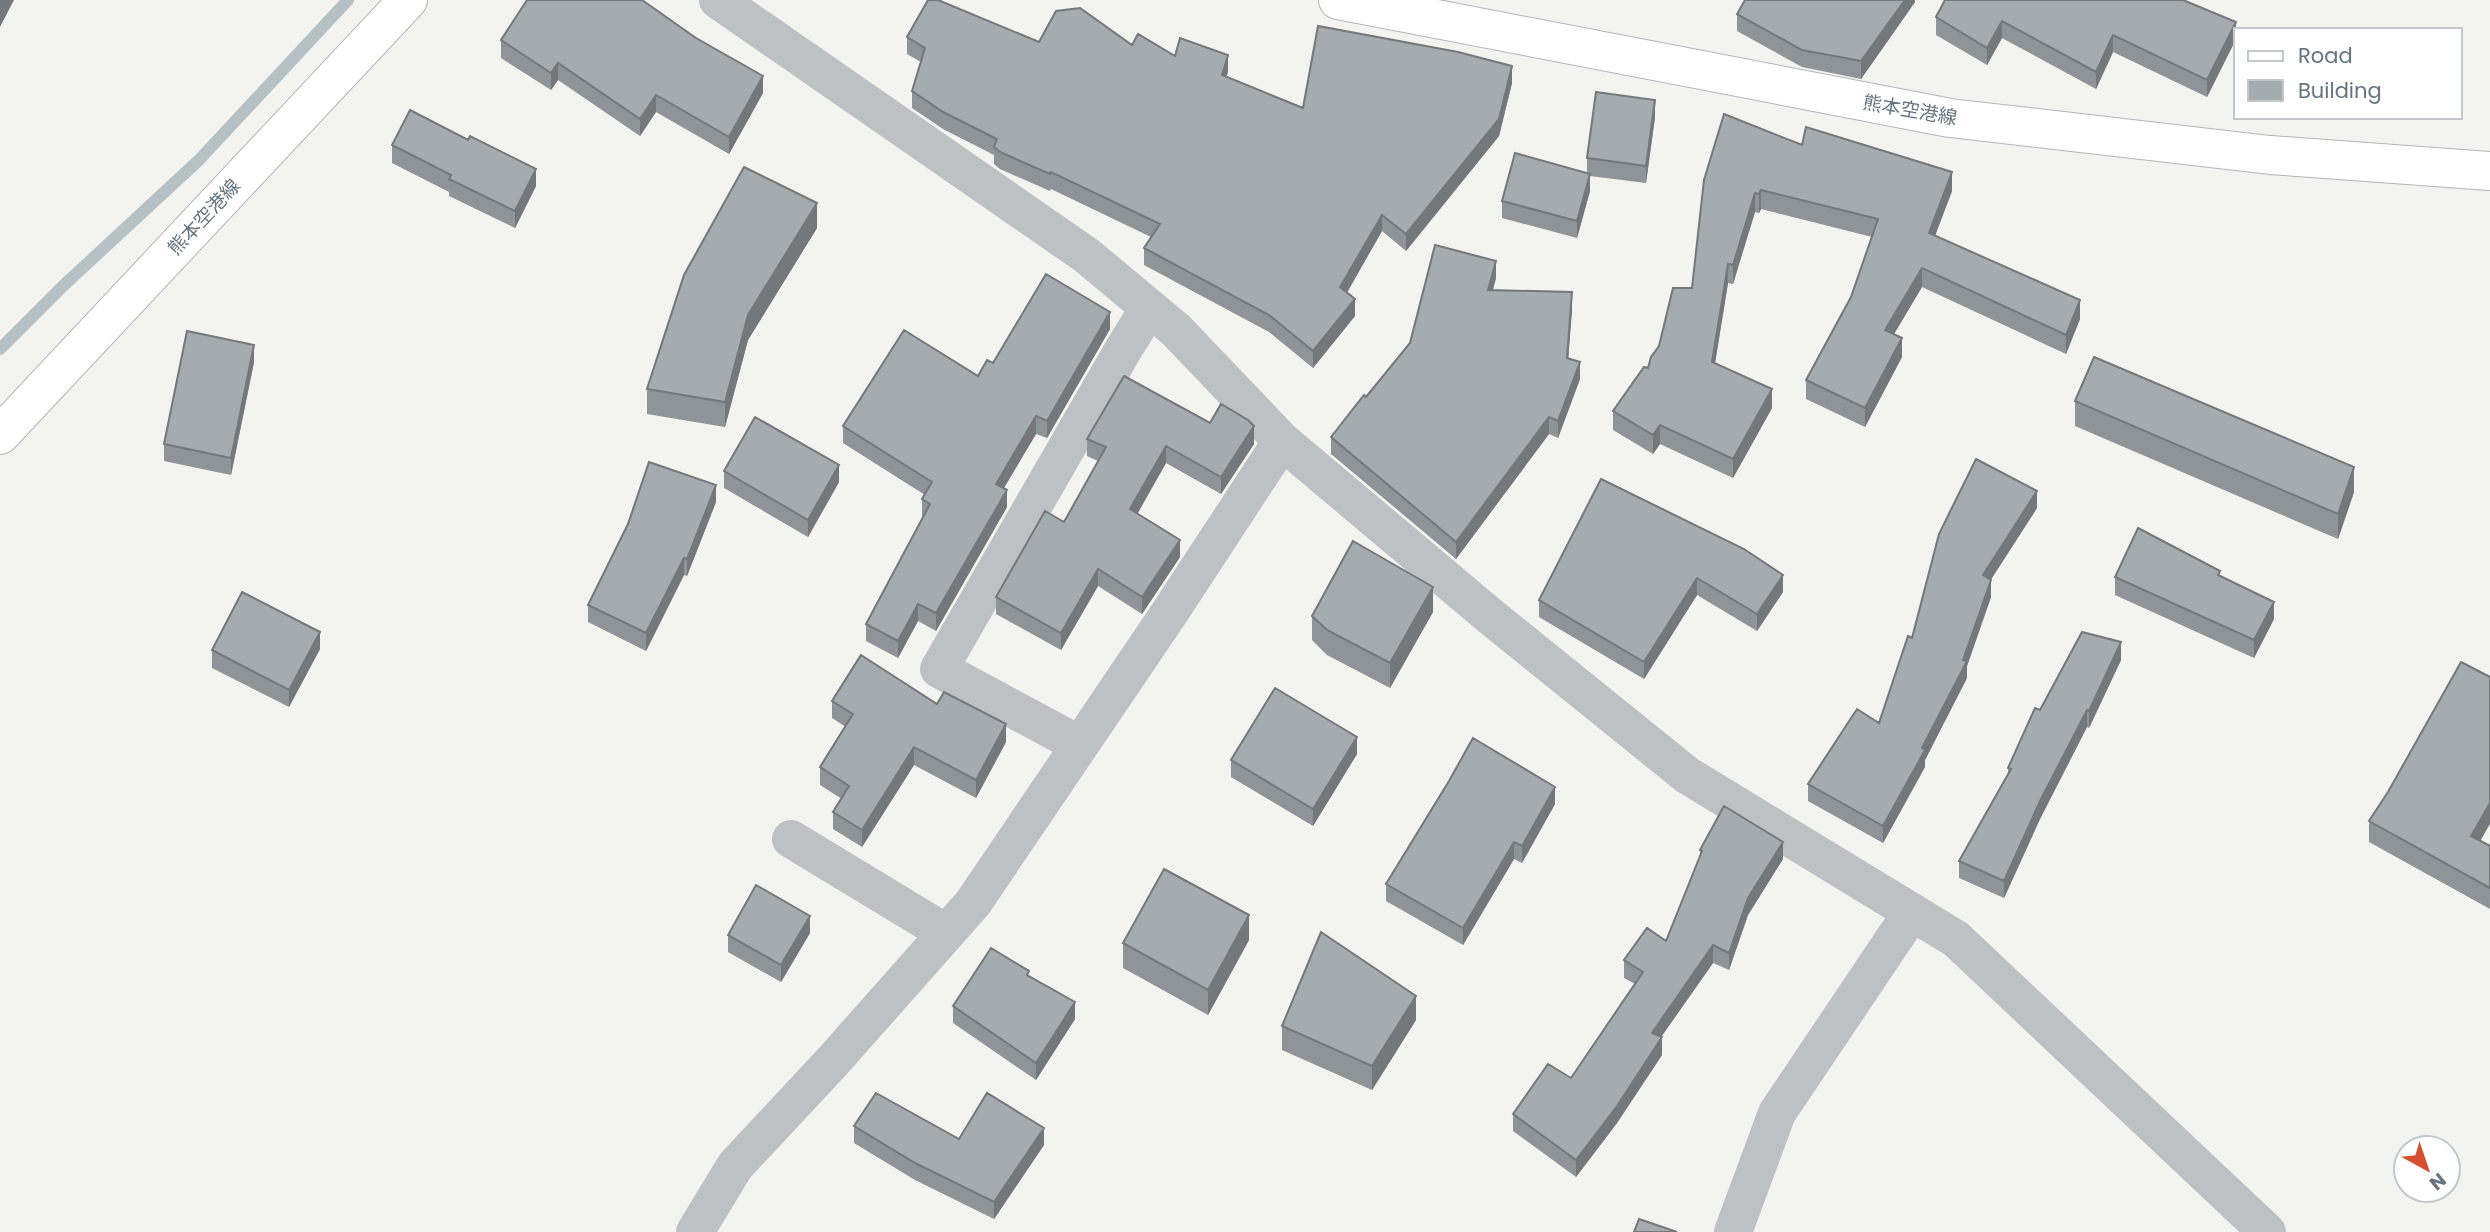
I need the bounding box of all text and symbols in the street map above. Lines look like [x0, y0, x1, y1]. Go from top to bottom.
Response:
legend [2234, 28, 2462, 119]
text: Road [2298, 41, 2353, 70]
text: Building [2298, 76, 2382, 105]
street label: 熊本空港線 [1861, 88, 1959, 132]
street label: 熊本空港線 [162, 173, 246, 261]
north arrow [2392, 1134, 2462, 1204]
text: N [2423, 1167, 2452, 1197]

